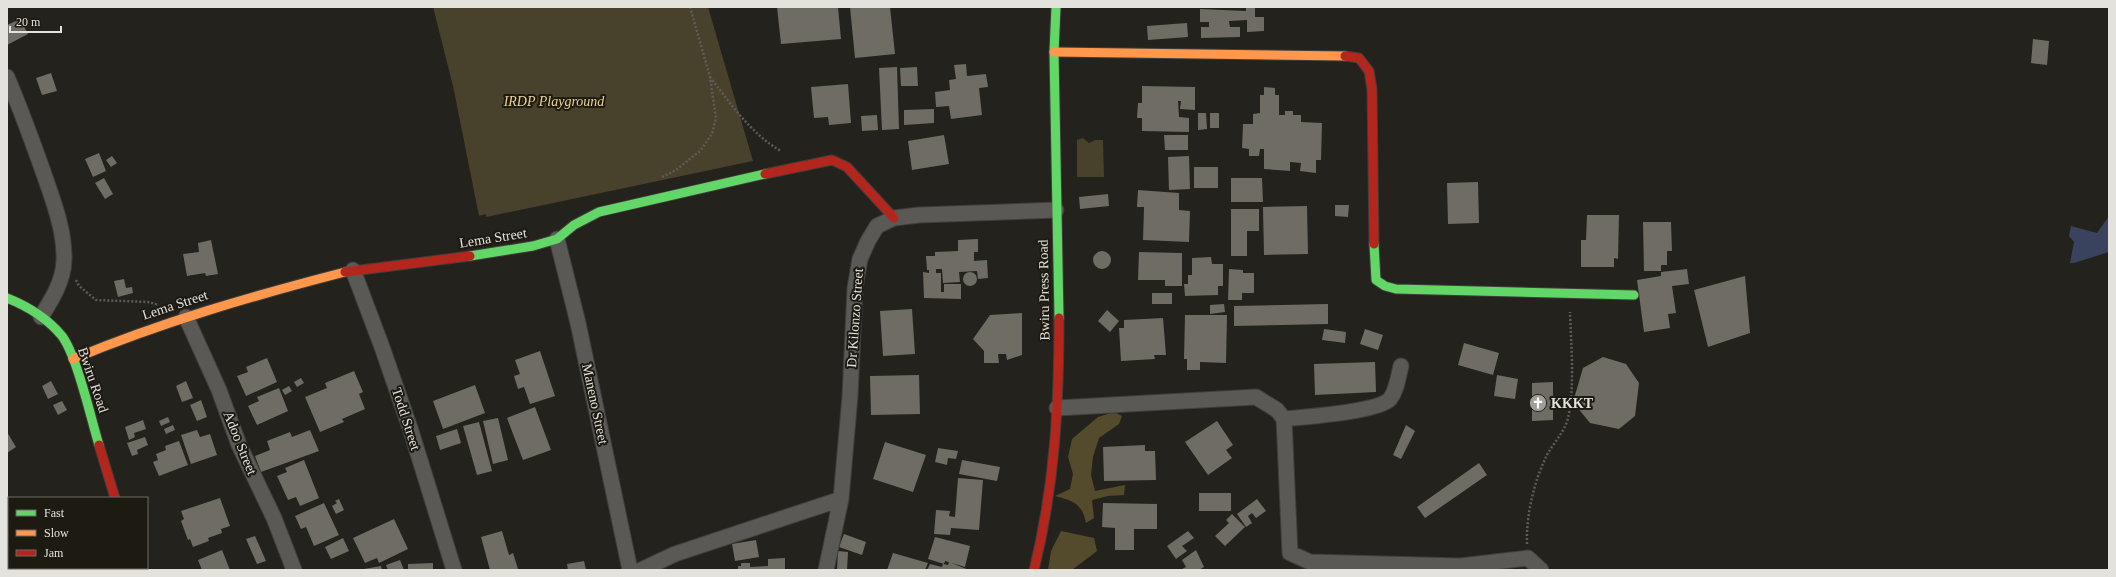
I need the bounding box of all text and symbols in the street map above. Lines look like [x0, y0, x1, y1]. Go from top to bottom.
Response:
scale bar [10, 8, 61, 34]
text: 20 m [16, 15, 41, 29]
park label: IRDP Playground [503, 94, 605, 109]
street label: Lema Street [458, 225, 528, 251]
street label: Bwiru Press Road [1036, 239, 1052, 341]
street label: Dr Kilonzo Street [844, 268, 866, 368]
street label: Lema Street [140, 287, 210, 323]
street label: Bwiru Road [75, 345, 111, 415]
street label: Maneno Street [579, 362, 611, 446]
street label: Todd Street [389, 386, 423, 452]
church icon: KKKT [1528, 393, 1548, 413]
place label: KKKT [1551, 396, 1594, 411]
street label: Adoo Street [220, 409, 260, 477]
legend [8, 497, 148, 569]
text: Fast [44, 506, 65, 520]
text: Slow [44, 526, 69, 540]
text: Jam [44, 546, 64, 560]

